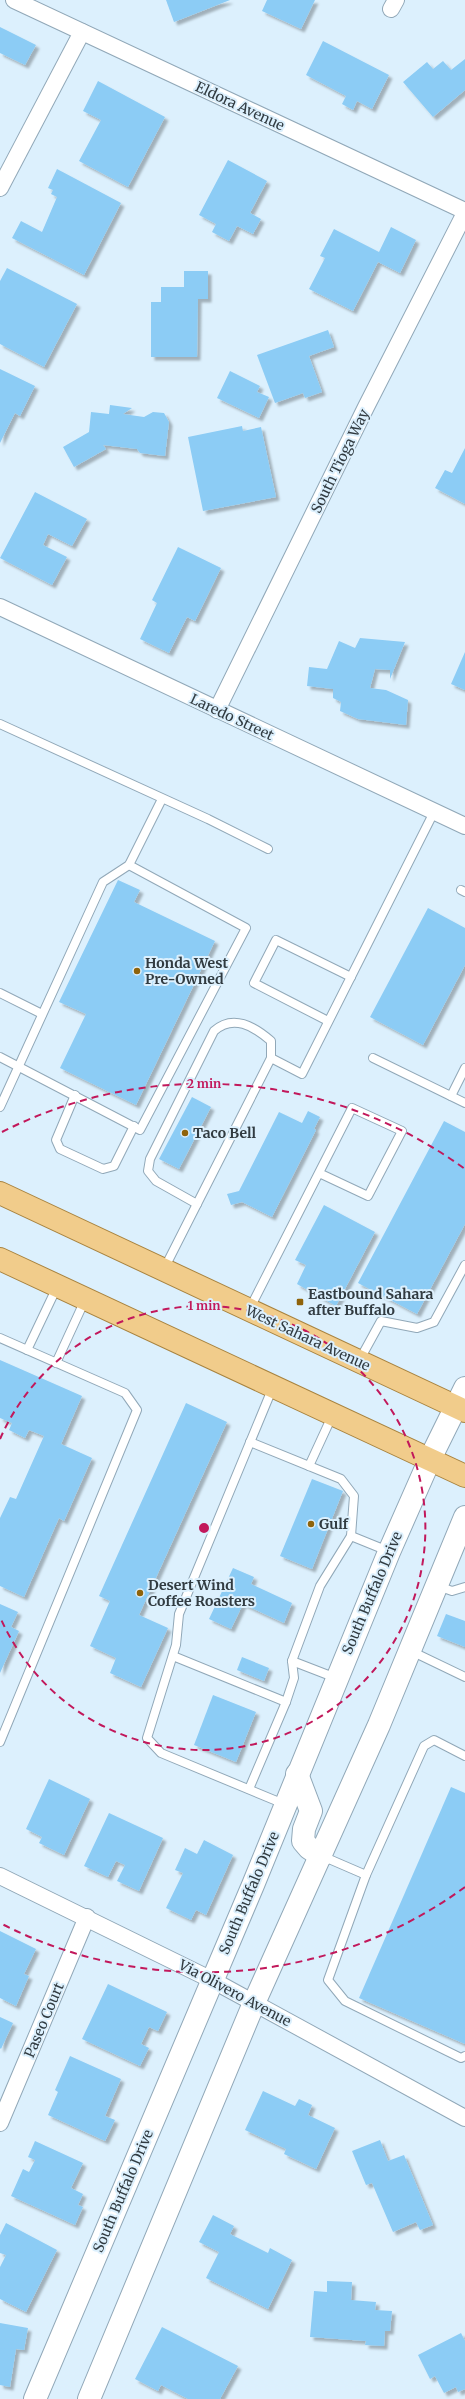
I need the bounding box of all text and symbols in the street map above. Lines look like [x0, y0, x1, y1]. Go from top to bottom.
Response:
street label: Eldora Avenue [193, 78, 287, 134]
street label: South Tioga Way [307, 405, 373, 516]
street label: Laredo Street [187, 690, 277, 744]
place label: Honda West Pre-Owned [145, 954, 228, 988]
marker: Honda West Pre-Owned [132, 966, 142, 976]
text: 2 min [187, 1076, 221, 1091]
place label: Taco Bell [193, 1124, 257, 1142]
marker: Taco Bell [180, 1128, 190, 1138]
place label: Eastbound Sahara after Buffalo [308, 1285, 434, 1319]
marker: Eastbound Sahara after Buffalo [295, 1297, 305, 1307]
text: 1 min [188, 1298, 220, 1313]
street label: West Sahara Avenue [242, 1301, 373, 1375]
place label: Gulf [319, 1515, 349, 1533]
marker: Gulf [306, 1519, 316, 1529]
centre of rings [197, 1521, 211, 1535]
street label: South Buffalo Drive [338, 1529, 406, 1657]
place label: Desert Wind Coffee Roasters [148, 1576, 255, 1610]
marker: Desert Wind Coffee Roasters [135, 1588, 145, 1598]
street label: South Buffalo Drive [215, 1829, 283, 1957]
street label: Via Olivero Avenue [175, 1955, 294, 2030]
street label: Paseo Court [20, 1979, 68, 2060]
street label: South Buffalo Drive [89, 2127, 157, 2255]

